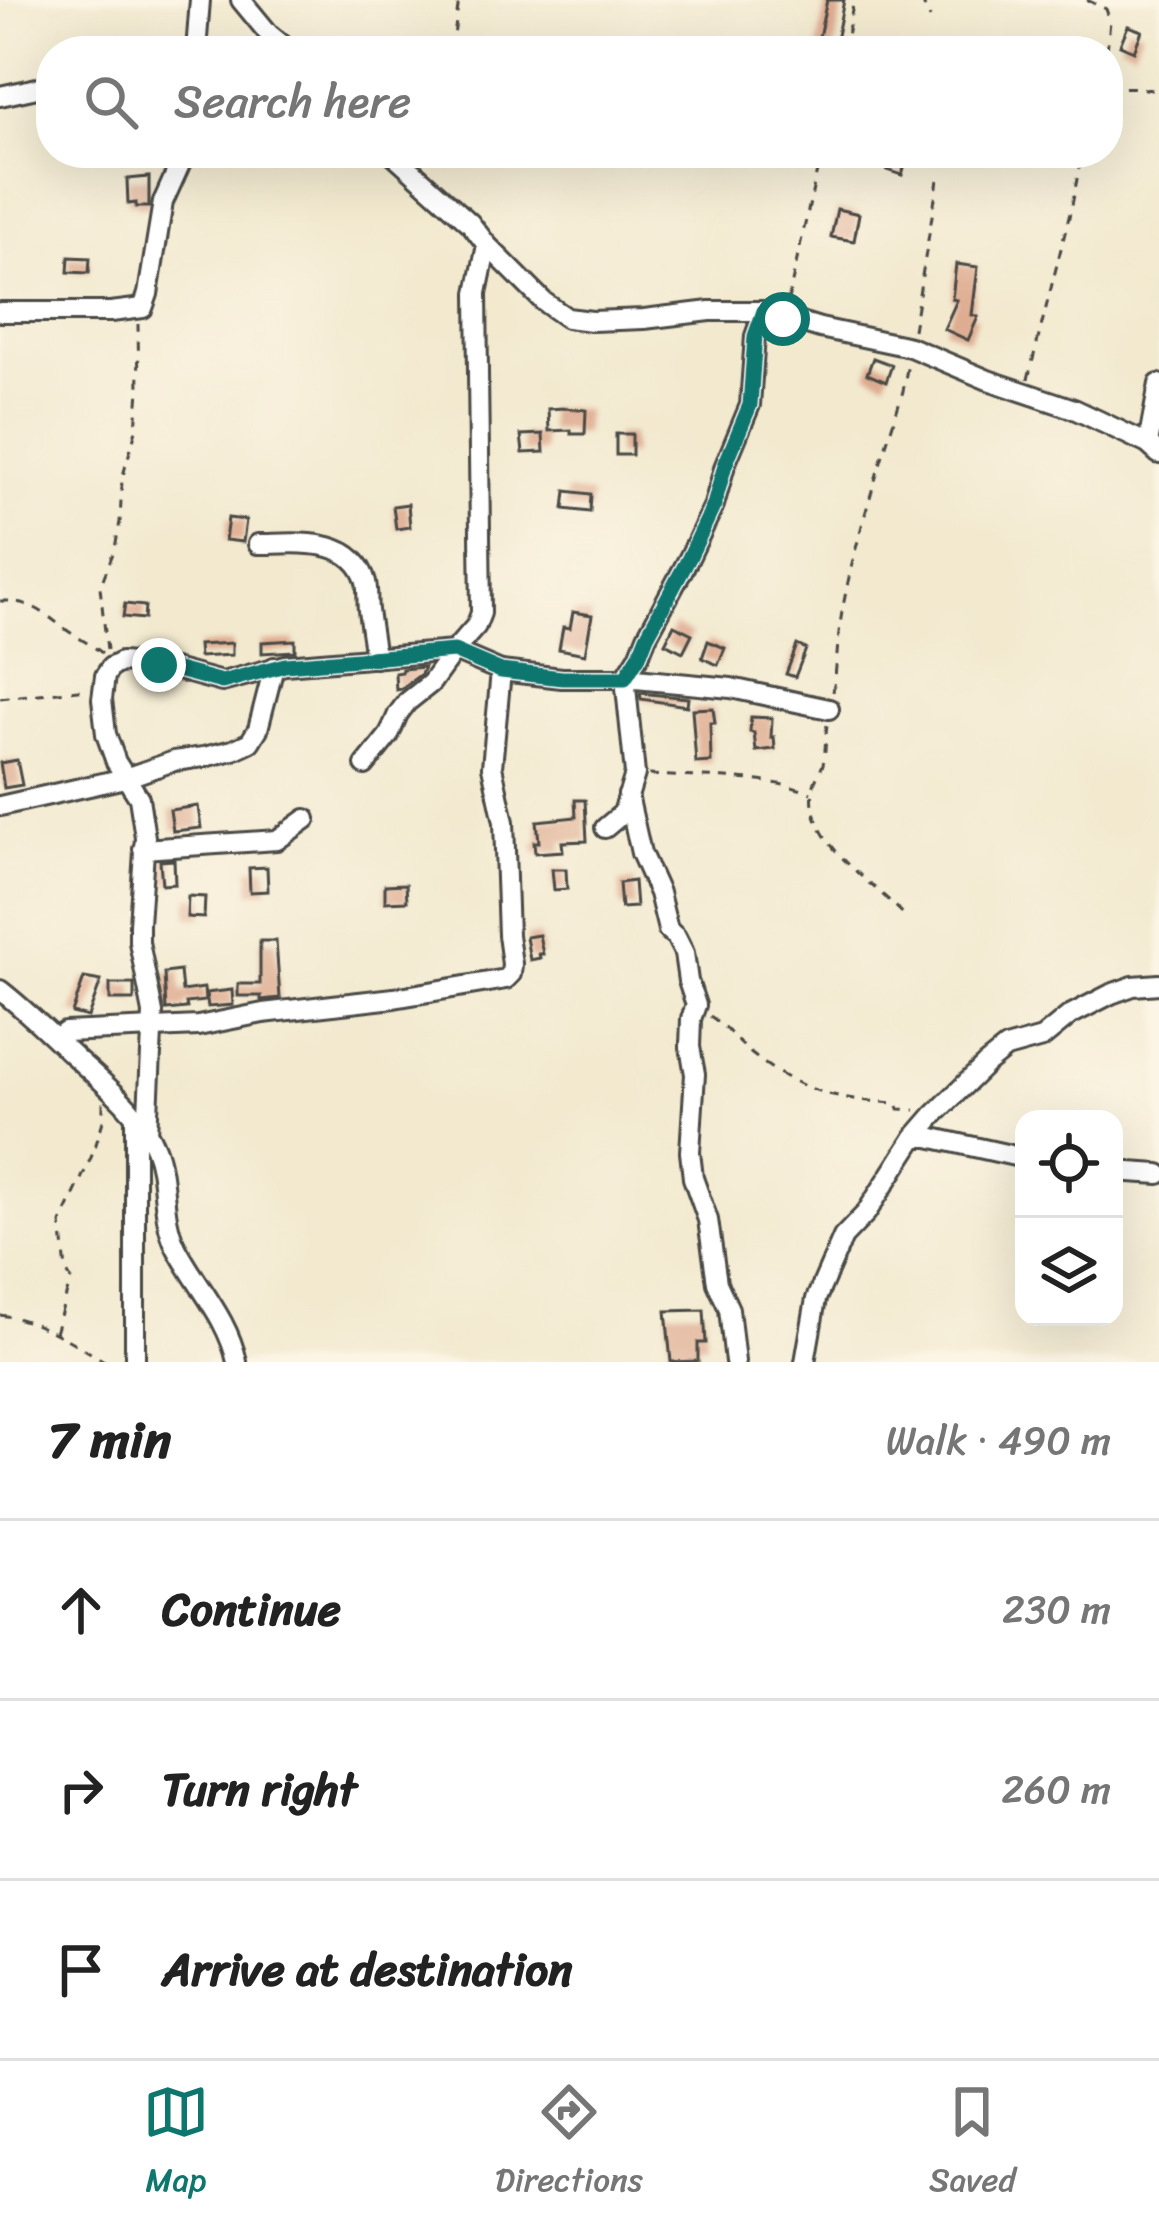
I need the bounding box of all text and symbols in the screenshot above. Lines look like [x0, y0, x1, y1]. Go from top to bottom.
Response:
search box [36, 36, 1123, 168]
text: Search here [174, 62, 411, 142]
icon: search [78, 69, 144, 135]
route start [756, 292, 810, 346]
route end [132, 638, 186, 692]
map controls [1015, 1110, 1123, 1326]
button: locate [1015, 1110, 1123, 1218]
button: layers [1015, 1218, 1123, 1326]
text: 7 min [48, 1395, 171, 1485]
text: Walk · 490 m [886, 1406, 1111, 1475]
text: Continue [162, 1570, 341, 1650]
text: 230 m [1002, 1575, 1111, 1644]
icon: ahead [48, 1577, 114, 1643]
text: Turn right [162, 1750, 357, 1830]
text: 260 m [1002, 1755, 1111, 1824]
icon: right [48, 1757, 114, 1823]
text: Arrive at destination [162, 1930, 572, 2010]
icon: arrive [48, 1937, 114, 2003]
tab: Map [143, 2079, 209, 2209]
tab: Directions [495, 2079, 643, 2209]
tab: Saved [929, 2079, 1016, 2209]

